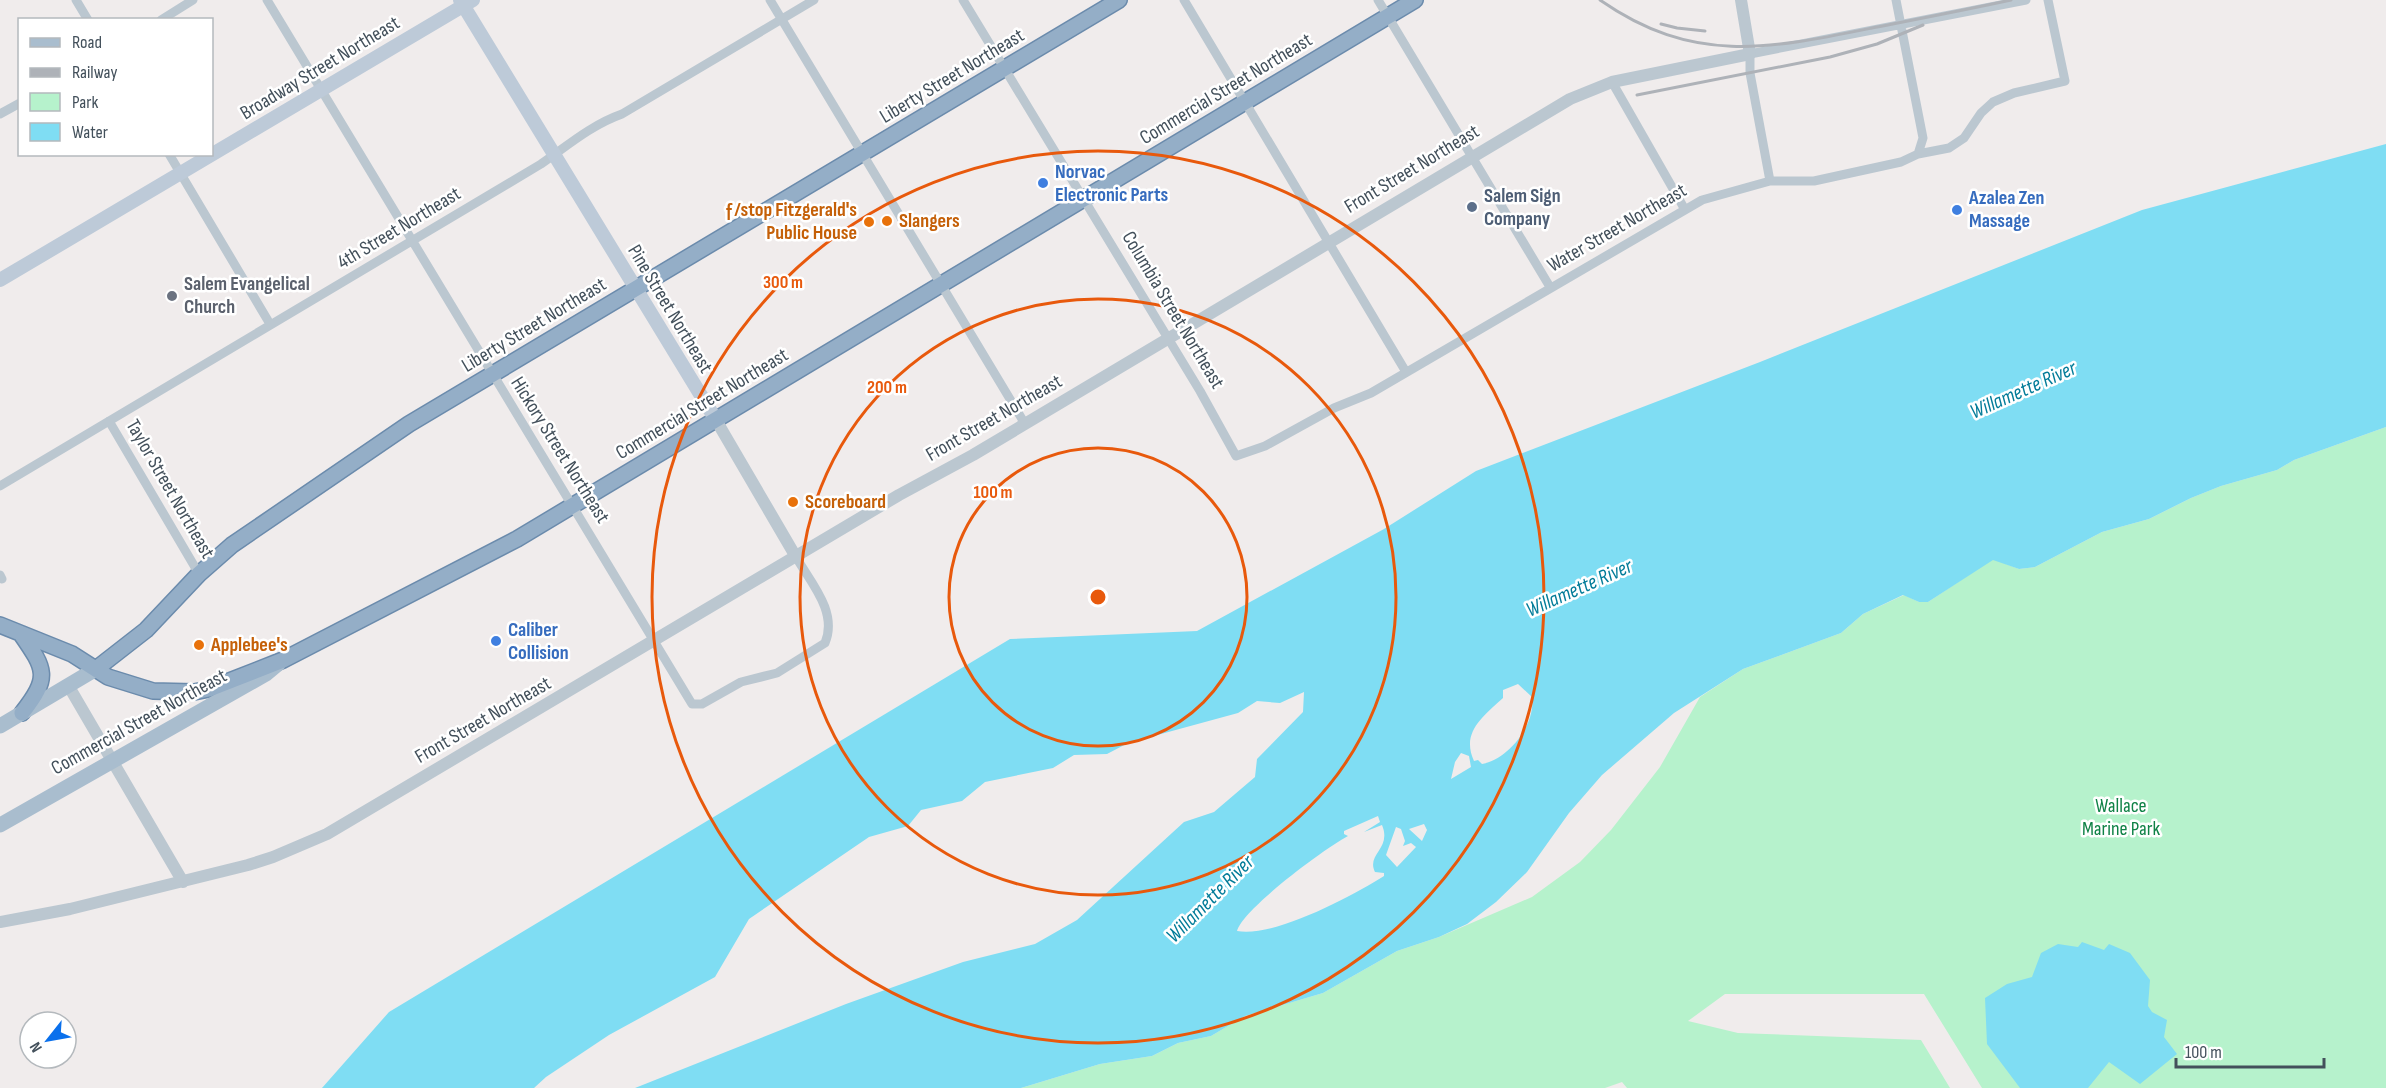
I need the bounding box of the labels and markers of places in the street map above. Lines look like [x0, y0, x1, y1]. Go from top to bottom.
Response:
place label: Norvac Electronic Parts [1055, 160, 1169, 207]
marker: Norvac Electronic Parts [1036, 176, 1050, 190]
place label: Salem Sign Company [1484, 184, 1561, 231]
place label: Azalea Zen Massage [1968, 186, 2045, 233]
place label: ƒ/stop Fitzgerald's Public House [724, 198, 857, 245]
marker: Salem Sign Company [1465, 200, 1479, 214]
marker: Azalea Zen Massage [1950, 203, 1964, 217]
place label: Slangers [899, 209, 960, 233]
marker: Slangers [880, 214, 894, 228]
marker: ƒ/stop Fitzgerald's Public House [862, 215, 876, 229]
place label: Salem Evangelical Church [184, 272, 310, 319]
marker: Salem Evangelical Church [165, 289, 179, 303]
place label: Scoreboard [805, 490, 886, 514]
marker: Scoreboard [786, 495, 800, 509]
centre of rings [1088, 587, 1108, 607]
place label: Caliber Collision [508, 618, 569, 665]
place label: Applebee's [210, 633, 288, 657]
marker: Caliber Collision [489, 634, 503, 648]
marker: Applebee's [192, 638, 206, 652]

